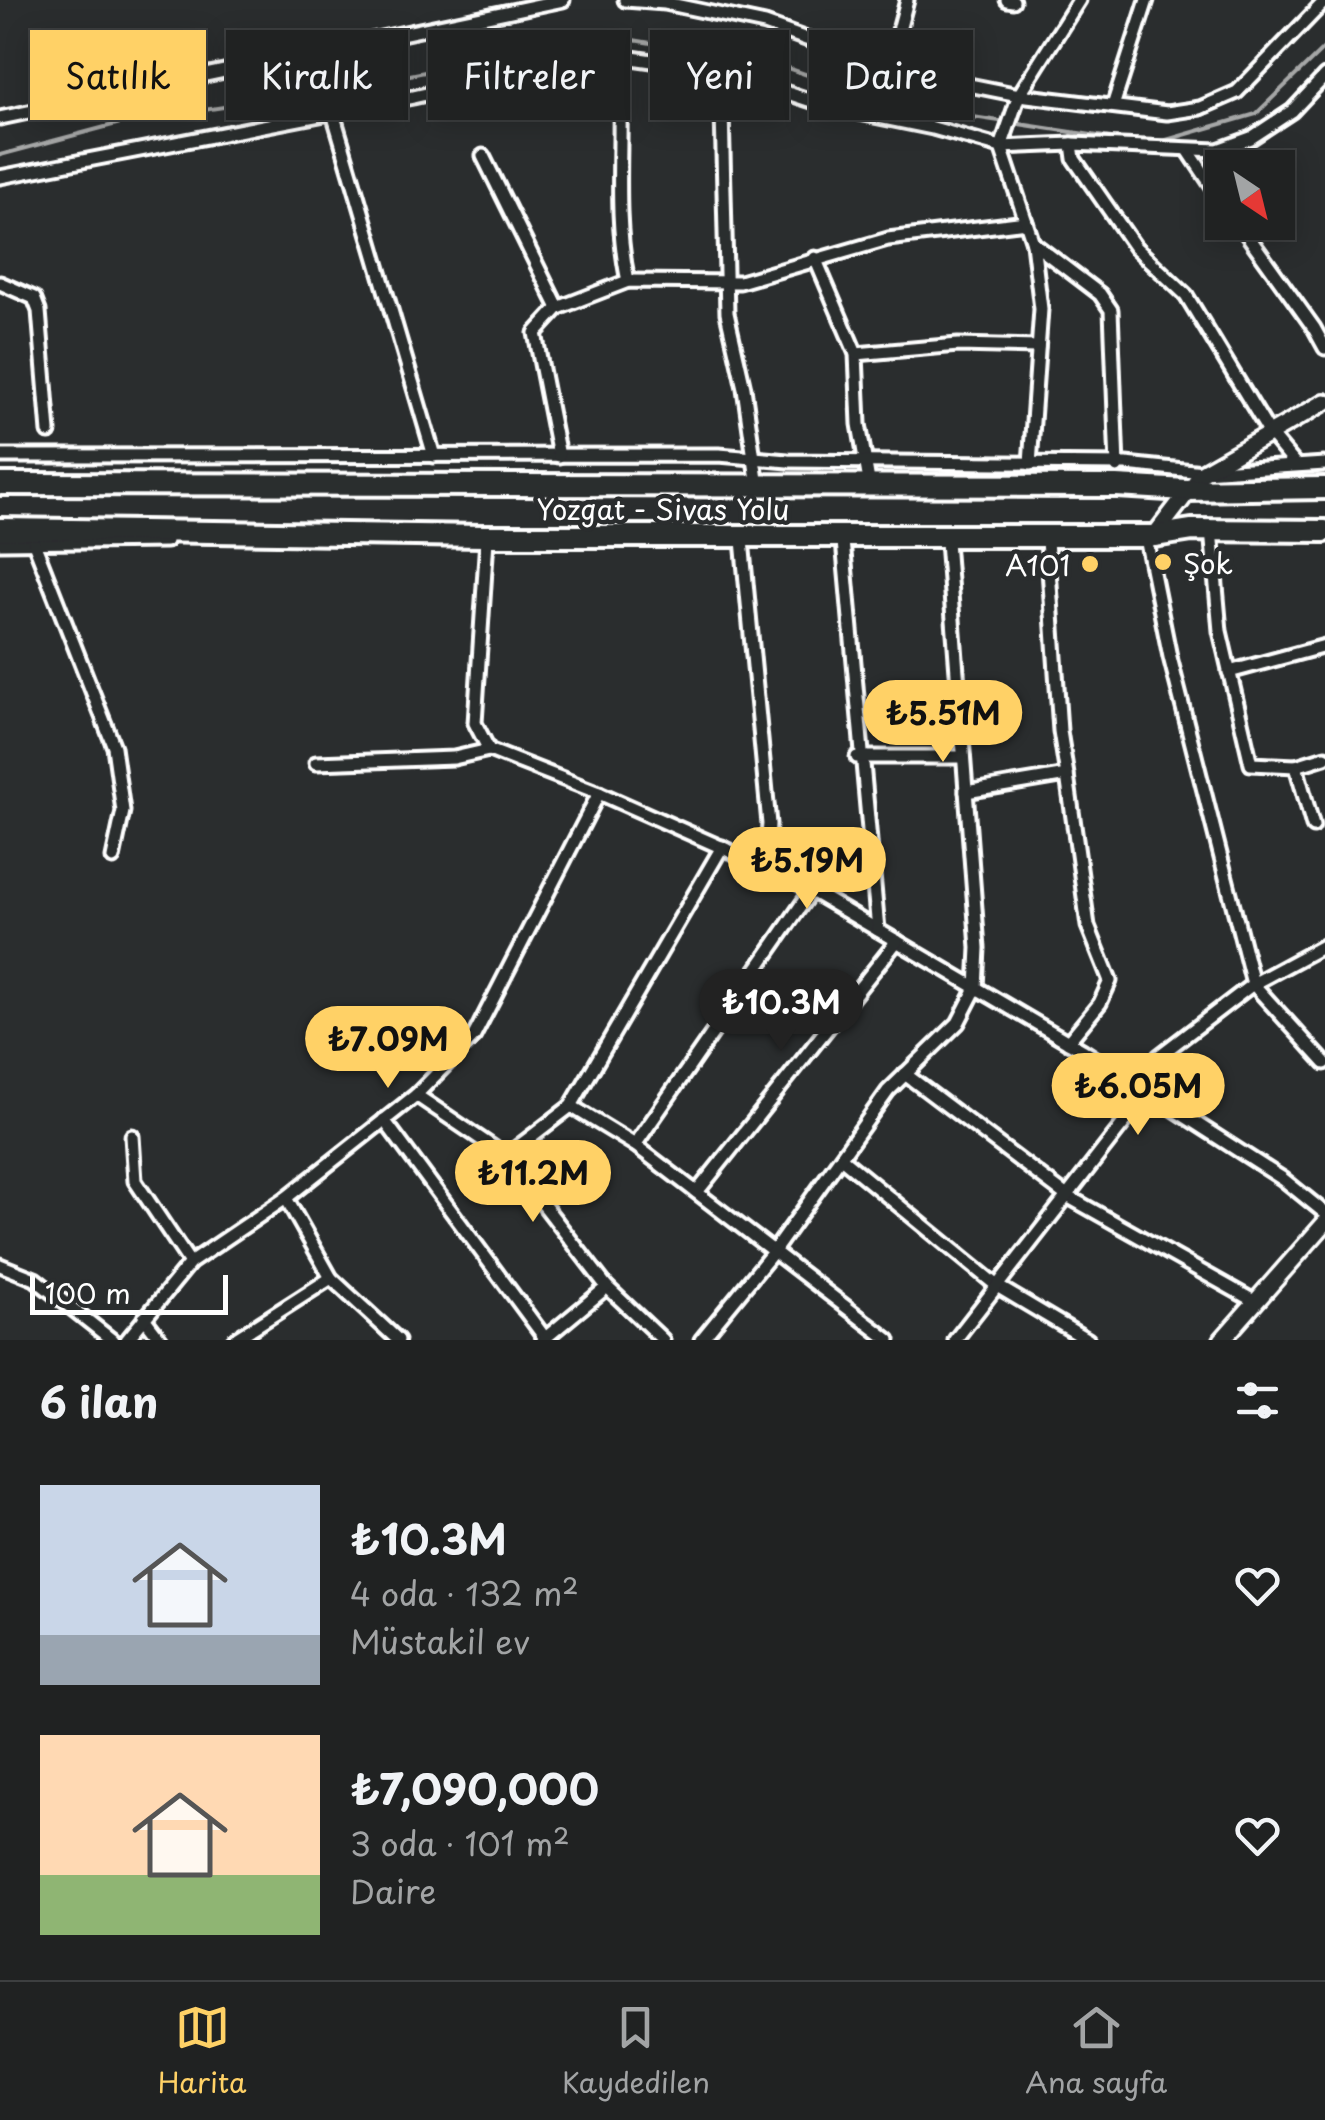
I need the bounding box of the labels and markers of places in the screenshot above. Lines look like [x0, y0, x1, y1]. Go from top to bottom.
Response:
place label: Şok [1183, 541, 1233, 584]
place label: A101 [1005, 543, 1070, 586]
marker: Şok [1152, 551, 1174, 573]
marker: A101 [1079, 553, 1101, 575]
pin: ₺5.51M [862, 680, 1024, 765]
pin: ₺5.19M [726, 827, 888, 912]
pin: ₺10.3M [700, 969, 862, 1054]
pin: ₺7.09M [307, 1006, 469, 1091]
pin: ₺6.05M [1057, 1053, 1219, 1138]
pin: ₺11.2M [452, 1140, 614, 1225]

